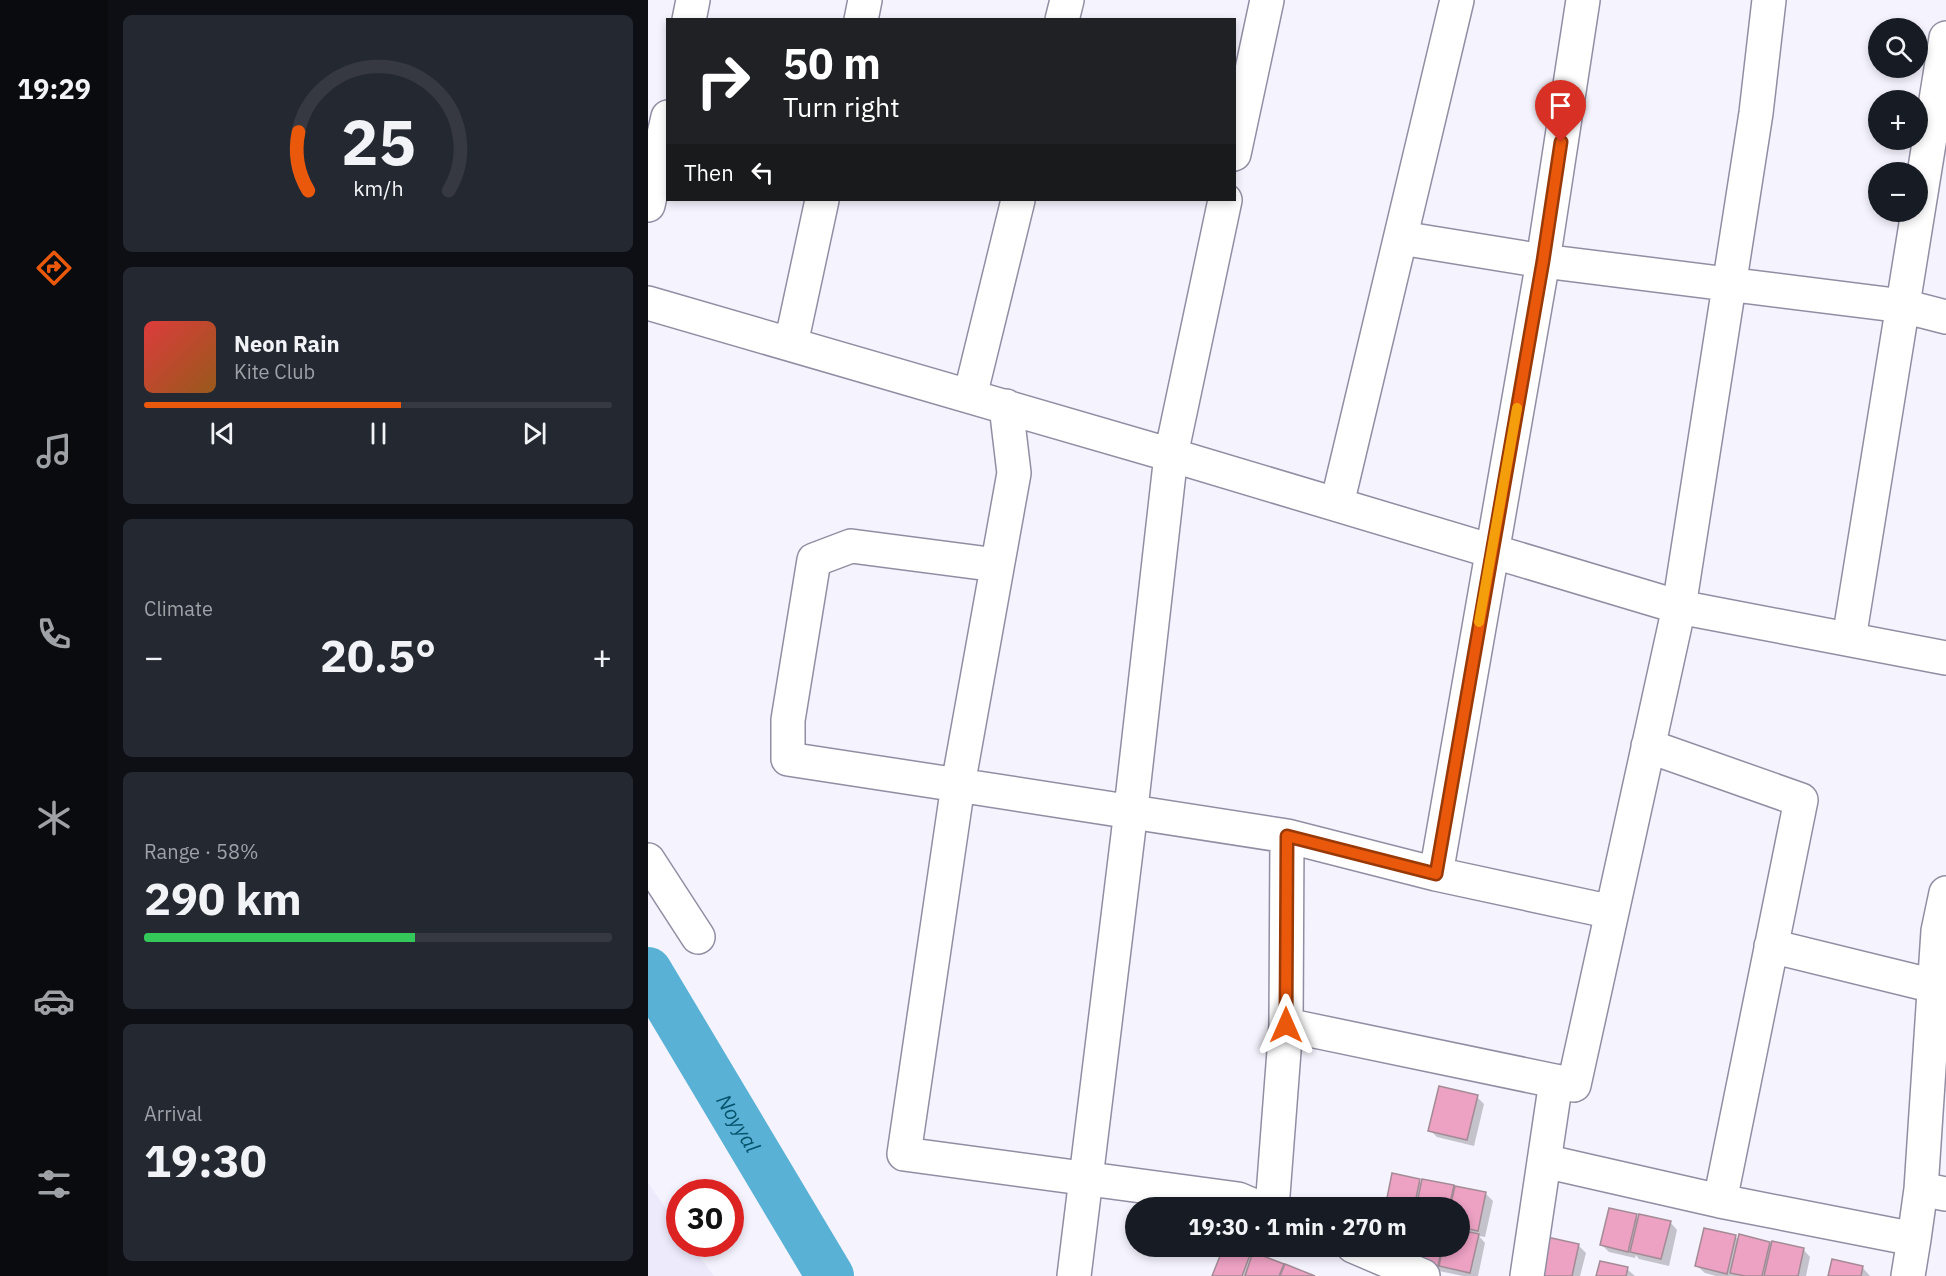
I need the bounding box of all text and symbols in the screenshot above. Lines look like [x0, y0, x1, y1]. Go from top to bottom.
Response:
map controls [1868, 18, 1928, 222]
button: search [1868, 18, 1928, 78]
text: 50 m [783, 36, 881, 91]
icon: right [684, 42, 762, 120]
text: 19:29 [17, 71, 91, 106]
pin [1535, 80, 1586, 142]
text: Turn right [783, 89, 900, 124]
icon: arrive [1544, 89, 1577, 122]
button: + [1868, 90, 1928, 150]
text: 25 [341, 101, 415, 182]
icon: left [746, 156, 779, 189]
text: Then [684, 158, 734, 187]
button: − [1868, 162, 1928, 222]
text: km/h [353, 174, 403, 202]
icon: directions [33, 247, 75, 289]
text: Neon Rain [234, 329, 340, 358]
text: Kite Club [234, 358, 315, 385]
icon: previous [206, 417, 239, 450]
icon: pause [362, 417, 395, 450]
icon: next [518, 417, 551, 450]
icon: music [33, 430, 75, 472]
text: Climate [144, 595, 213, 622]
icon: phone [33, 613, 75, 655]
text: 20.5° [320, 626, 436, 684]
text: − [144, 635, 164, 678]
text: + [592, 635, 612, 678]
icon: climate [33, 797, 75, 839]
text: Range · 58% [144, 838, 259, 865]
text: 290 km [144, 869, 302, 927]
icon: car [33, 980, 75, 1022]
position arrow [1254, 993, 1318, 1057]
water label: Noyyal [710, 1089, 767, 1158]
text: Arrival [144, 1100, 202, 1127]
text: 19:30 [144, 1131, 267, 1189]
icon: filters [33, 1163, 75, 1205]
speed limit sign: 30 [666, 1179, 744, 1257]
text: 19:30 · 1 min · 270 m [1188, 1212, 1407, 1241]

